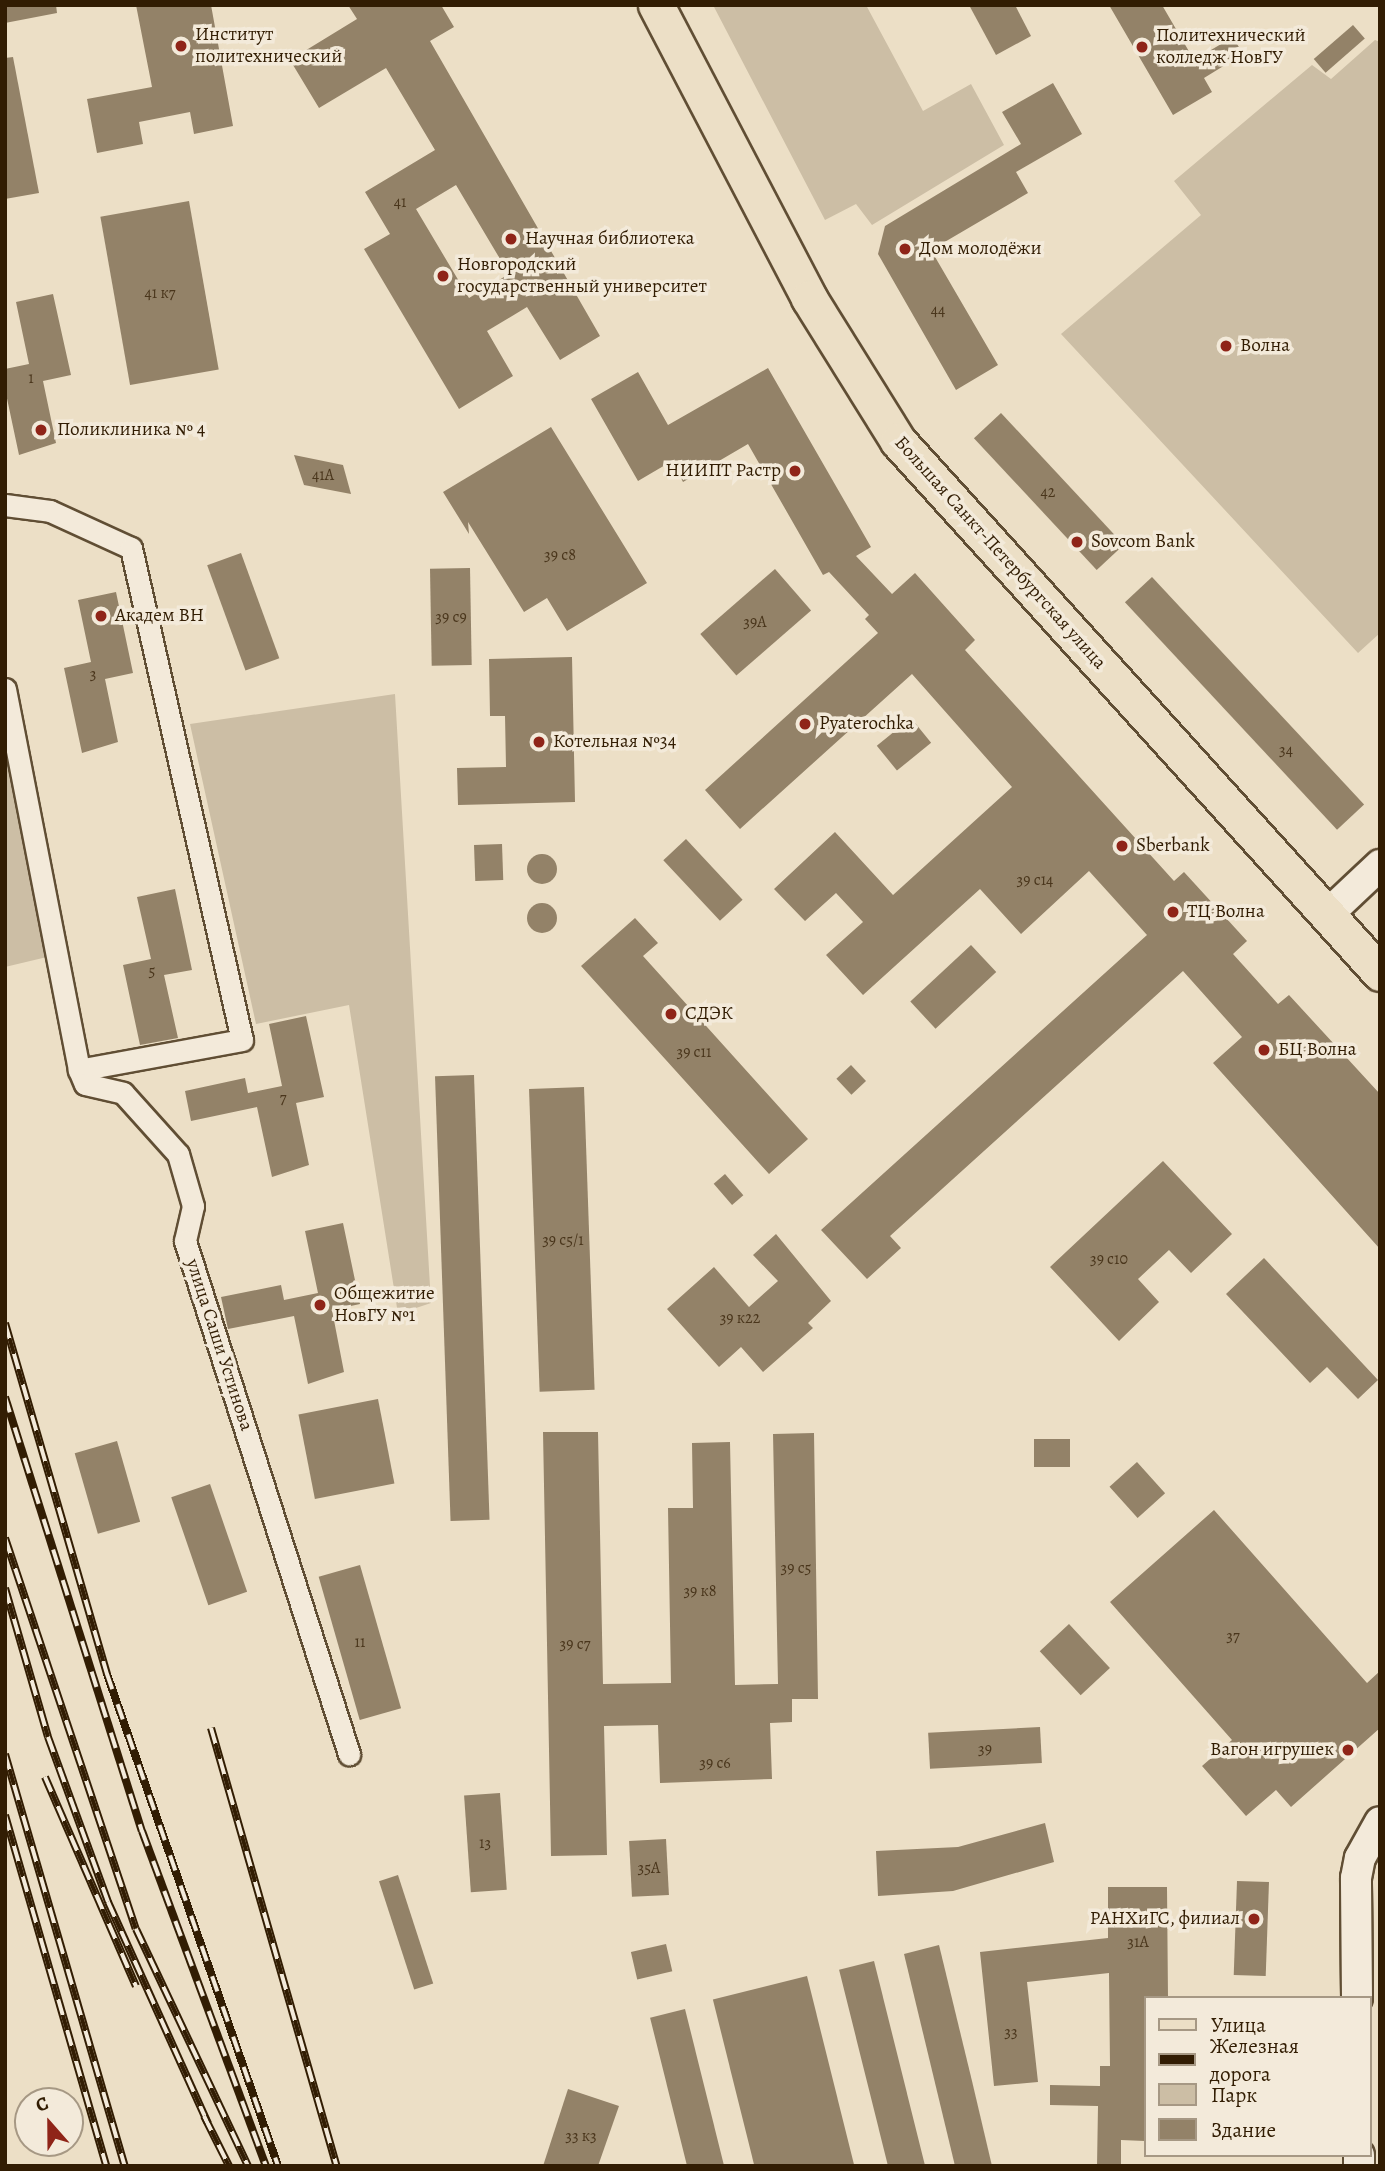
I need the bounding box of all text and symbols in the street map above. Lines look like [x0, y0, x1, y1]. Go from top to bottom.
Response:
place label: Институт политехнический [195, 24, 342, 68]
place label: Политехнический колледж НовГУ [1156, 25, 1306, 69]
marker: Институт политехнический [173, 38, 189, 54]
marker: Политехнический колледж НовГУ [1134, 39, 1150, 55]
house number: 41 [394, 192, 406, 212]
place label: Научная библиотека [525, 228, 694, 250]
marker: Научная библиотека [503, 231, 519, 247]
place label: Дом молодёжи [919, 238, 1042, 260]
marker: Дом молодёжи [897, 241, 913, 257]
place label: Новгородский государственный университет [457, 254, 707, 298]
marker: Новгородский государственный университет [435, 268, 451, 284]
house number: 41 к7 [145, 283, 175, 303]
house number: 44 [931, 300, 945, 320]
place label: Волна [1240, 335, 1290, 357]
marker: Волна [1218, 338, 1234, 354]
house number: 1 [28, 368, 34, 388]
place label: Поликлиника № 4 [57, 419, 205, 441]
marker: Поликлиника № 4 [31, 420, 51, 440]
street label: Большая Санкт-Петербургская улица [889, 432, 1111, 674]
place label: НИИПТ Растр [665, 460, 781, 482]
marker: НИИПТ Растр [787, 463, 803, 479]
house number: 41А [312, 465, 334, 485]
house number: 42 [1041, 482, 1055, 502]
place label: Sovcom Bank [1091, 531, 1195, 553]
marker: Sovcom Bank [1069, 534, 1085, 550]
house number: 39 с8 [544, 545, 576, 565]
place label: Академ ВН [115, 605, 204, 627]
house number: 39 с9 [435, 607, 467, 627]
marker: Академ ВН [93, 608, 109, 624]
house number: 39А [743, 612, 767, 632]
house number: 3 [90, 664, 96, 684]
place label: Pyaterochka [819, 713, 914, 735]
marker: Pyaterochka [797, 716, 813, 732]
place label: Котельная №34 [553, 731, 676, 753]
marker: Котельная №34 [531, 734, 547, 750]
house number: 34 [1279, 740, 1293, 760]
place label: Sberbank [1136, 835, 1210, 857]
marker: Sberbank [1114, 838, 1130, 854]
house number: 39 с14 [1017, 870, 1053, 890]
place label: ТЦ Волна [1187, 901, 1265, 923]
marker: ТЦ Волна [1165, 904, 1181, 920]
house number: 5 [149, 961, 155, 981]
place label: СДЭК [685, 1003, 733, 1025]
marker: СДЭК [663, 1006, 679, 1022]
place label: БЦ Волна [1278, 1039, 1357, 1061]
house number: 39 с11 [677, 1042, 711, 1062]
marker: БЦ Волна [1256, 1042, 1272, 1058]
house number: 7 [280, 1088, 286, 1108]
house number: 39 с5/1 [542, 1230, 584, 1250]
house number: 39 с10 [1090, 1249, 1128, 1269]
street label: улица Саши Устинова [180, 1256, 258, 1434]
place label: Общежитие НовГУ №1 [334, 1283, 435, 1327]
marker: Общежитие НовГУ №1 [312, 1297, 328, 1313]
house number: 39 к22 [720, 1308, 760, 1328]
house number: 39 с5 [781, 1558, 811, 1578]
house number: 39 к8 [683, 1581, 717, 1601]
house number: 37 [1226, 1626, 1240, 1646]
house number: 11 [355, 1632, 365, 1652]
house number: 39 с7 [560, 1634, 590, 1654]
house number: 39 [978, 1739, 992, 1759]
place label: Вагон игрушек [1210, 1739, 1334, 1761]
marker: Вагон игрушек [1340, 1742, 1356, 1758]
house number: 39 с6 [699, 1753, 731, 1773]
house number: 13 [479, 1833, 491, 1853]
house number: 35А [638, 1858, 660, 1878]
place label: РАНХиГС, филиал [1089, 1908, 1240, 1930]
marker: РАНХиГС, филиал [1246, 1911, 1262, 1927]
house number: 31А [1127, 1932, 1149, 1952]
legend [1144, 1996, 1371, 2157]
text: Улица [1211, 2011, 1266, 2039]
house number: 33 [1004, 2022, 1018, 2042]
text: Железная дорога [1210, 2032, 1299, 2088]
text: Парк [1211, 2081, 1257, 2109]
north arrow [14, 2087, 84, 2157]
text: С [32, 2090, 52, 2118]
text: Здание [1211, 2116, 1276, 2144]
house number: 33 к3 [565, 2126, 597, 2146]

